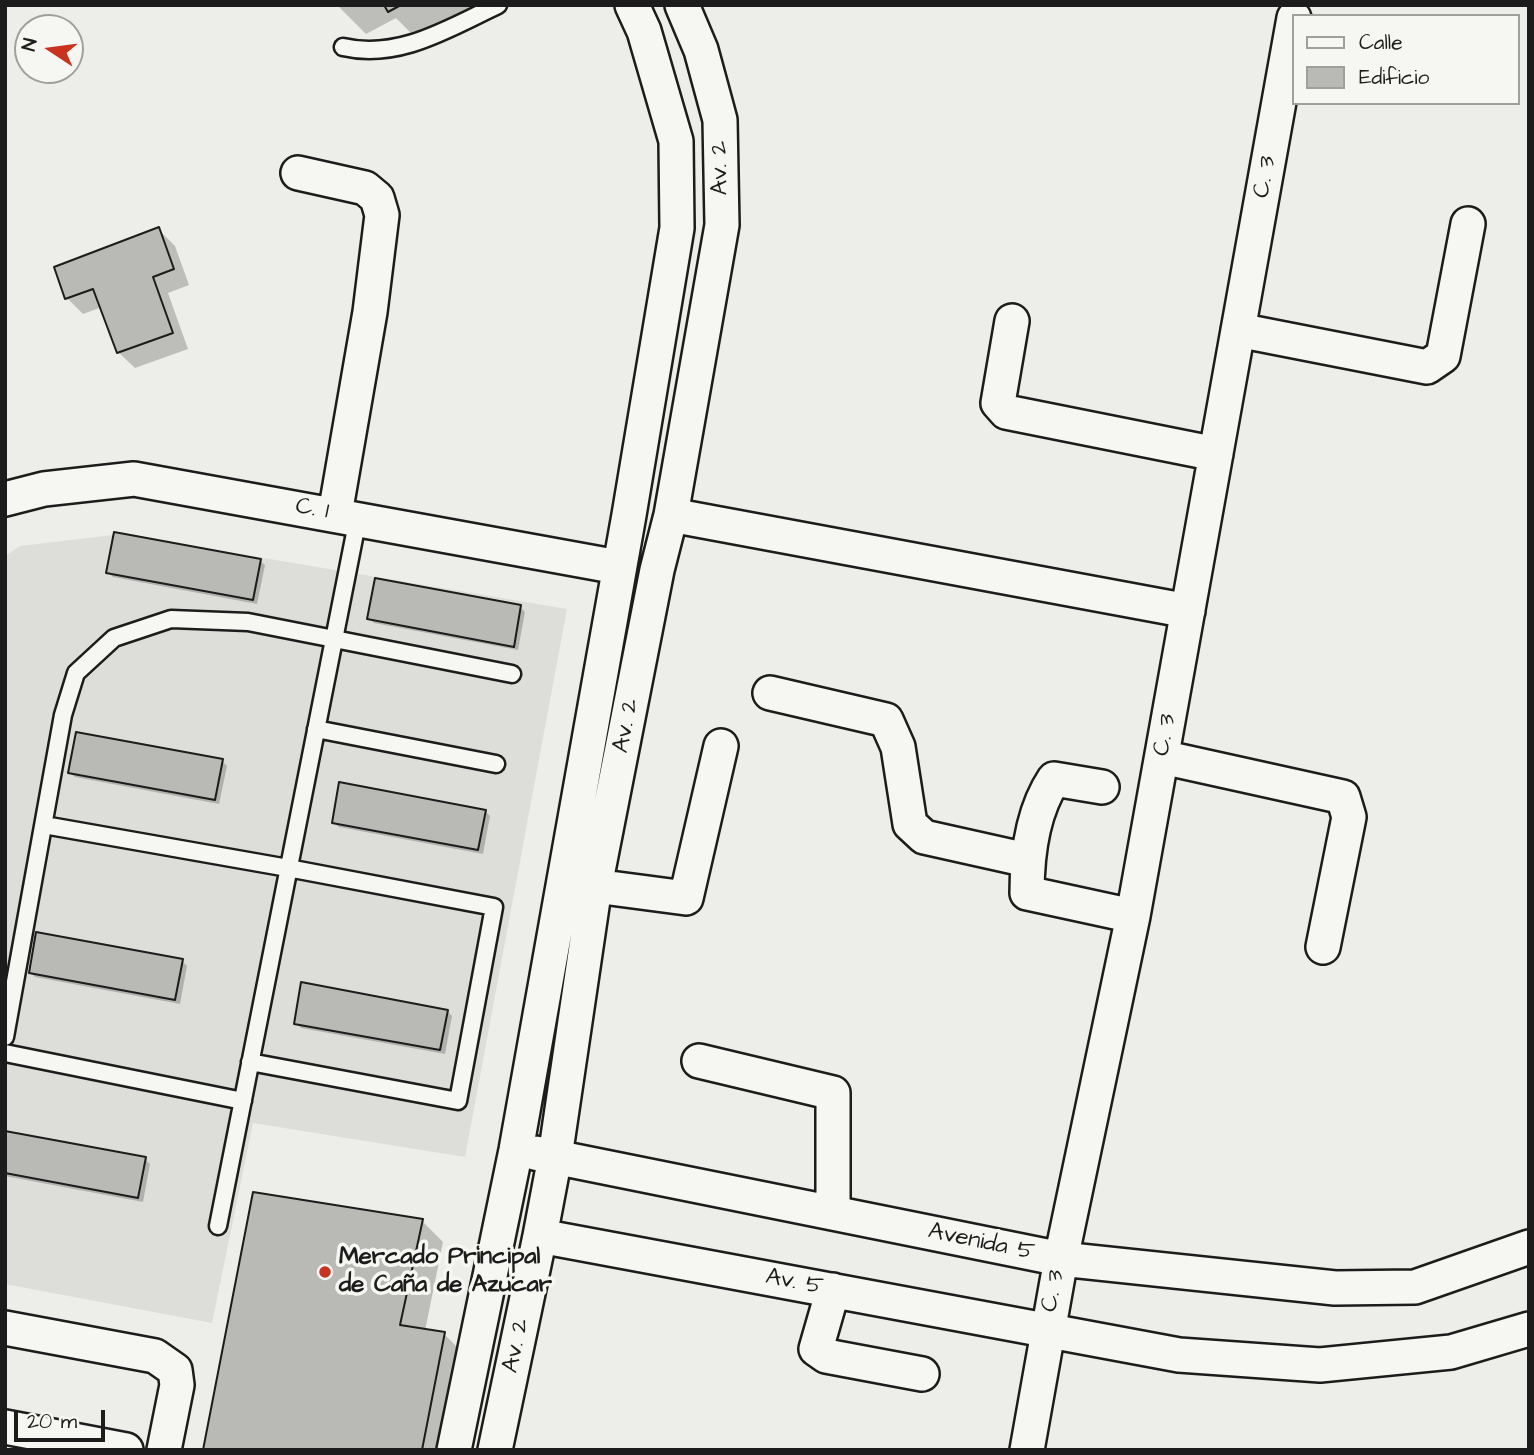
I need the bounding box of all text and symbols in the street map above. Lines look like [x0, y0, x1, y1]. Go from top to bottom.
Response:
north arrow [14, 14, 84, 84]
legend [1292, 14, 1520, 105]
text: Calle [1359, 28, 1403, 57]
text: N [16, 36, 44, 53]
text: Edificio [1359, 63, 1429, 92]
street label: Av. 2 [706, 140, 736, 196]
street label: C. 3 [1248, 154, 1284, 200]
street label: C. 1 [293, 493, 331, 527]
street label: Av. 2 [608, 696, 646, 756]
street label: C. 3 [1148, 712, 1184, 758]
street label: Avenida 5 [925, 1218, 1037, 1268]
place label: Mercado Principal de Caña de Azucar [339, 1244, 552, 1300]
street label: Av. 5 [763, 1263, 825, 1303]
marker: Mercado Principal de Caña de Azucar [317, 1264, 333, 1280]
street label: C. 3 [1036, 1268, 1072, 1314]
street label: Av. 2 [497, 1316, 537, 1376]
scale bar [18, 1396, 108, 1440]
text: 20 m [27, 1407, 77, 1436]

